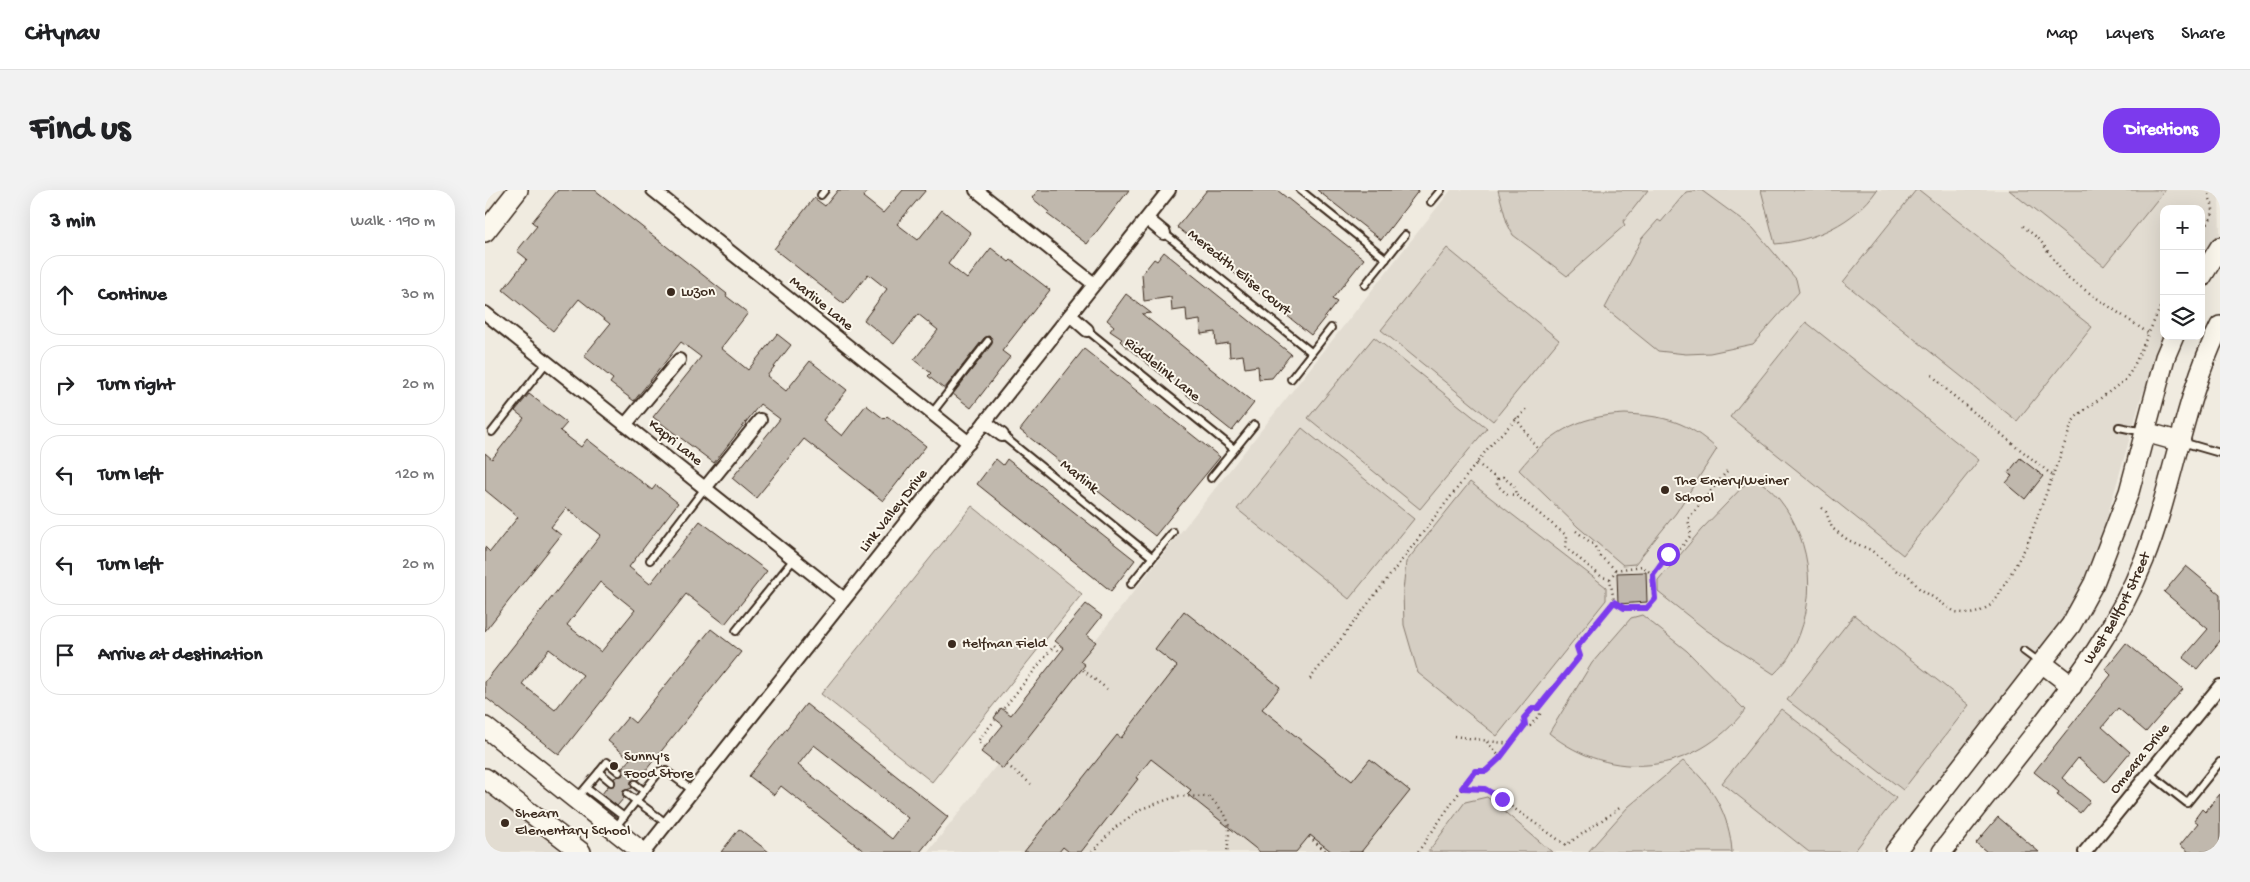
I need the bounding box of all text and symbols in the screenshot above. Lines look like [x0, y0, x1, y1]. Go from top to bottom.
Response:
text: Citynav [25, 20, 100, 49]
text: Map [2046, 24, 2078, 45]
text: Layers [2106, 24, 2153, 45]
text: Share [2181, 24, 2225, 45]
button: Directions [2103, 108, 2220, 153]
text: Find us [30, 110, 130, 151]
map controls [2160, 205, 2205, 340]
button: + [2160, 205, 2205, 250]
text: 3 min [50, 210, 95, 235]
text: Walk · 190 m [351, 213, 435, 232]
street label: Meredith Elise Court [1184, 226, 1296, 321]
button: − [2160, 250, 2205, 295]
street label: Marlive Lane [785, 273, 857, 335]
icon: ahead [51, 281, 79, 309]
place label: Luzon [681, 283, 715, 301]
text: Continue [98, 284, 167, 307]
text: 30 m [401, 286, 434, 305]
marker: Luzon [665, 286, 677, 298]
button: layers [2160, 295, 2205, 340]
street label: Riddlelink Lane [1120, 334, 1204, 406]
icon: right [51, 371, 79, 399]
text: Turn right [98, 374, 174, 397]
text: 20 m [402, 376, 434, 395]
street label: Kapri Lane [644, 416, 706, 471]
street label: Marlink [1056, 456, 1103, 499]
icon: left [51, 461, 79, 489]
text: Turn left [98, 464, 162, 487]
text: 120 m [395, 466, 434, 485]
street label: Link Valley Drive [856, 466, 932, 556]
place label: The Emery/Weiner School [1674, 472, 1790, 507]
marker: The Emery/Weiner School [1659, 484, 1671, 496]
route start [1657, 543, 1680, 566]
street label: West Bellfort Street [2080, 548, 2156, 668]
icon: left [51, 551, 79, 579]
text: Turn left [98, 554, 162, 577]
text: 20 m [402, 556, 434, 575]
place label: Helfman Field [962, 635, 1048, 653]
marker: Helfman Field [946, 638, 958, 650]
icon: arrive [51, 641, 79, 669]
text: Arrive at destination [98, 644, 262, 667]
street label: Omeara Drive [2106, 720, 2174, 798]
place label: Sunny's Food Store [623, 748, 694, 783]
marker: Sunny's Food Store [608, 760, 620, 772]
route end [1491, 788, 1514, 811]
place label: Shearn Elementary School [515, 805, 631, 840]
marker: Shearn Elementary School [499, 817, 511, 829]

